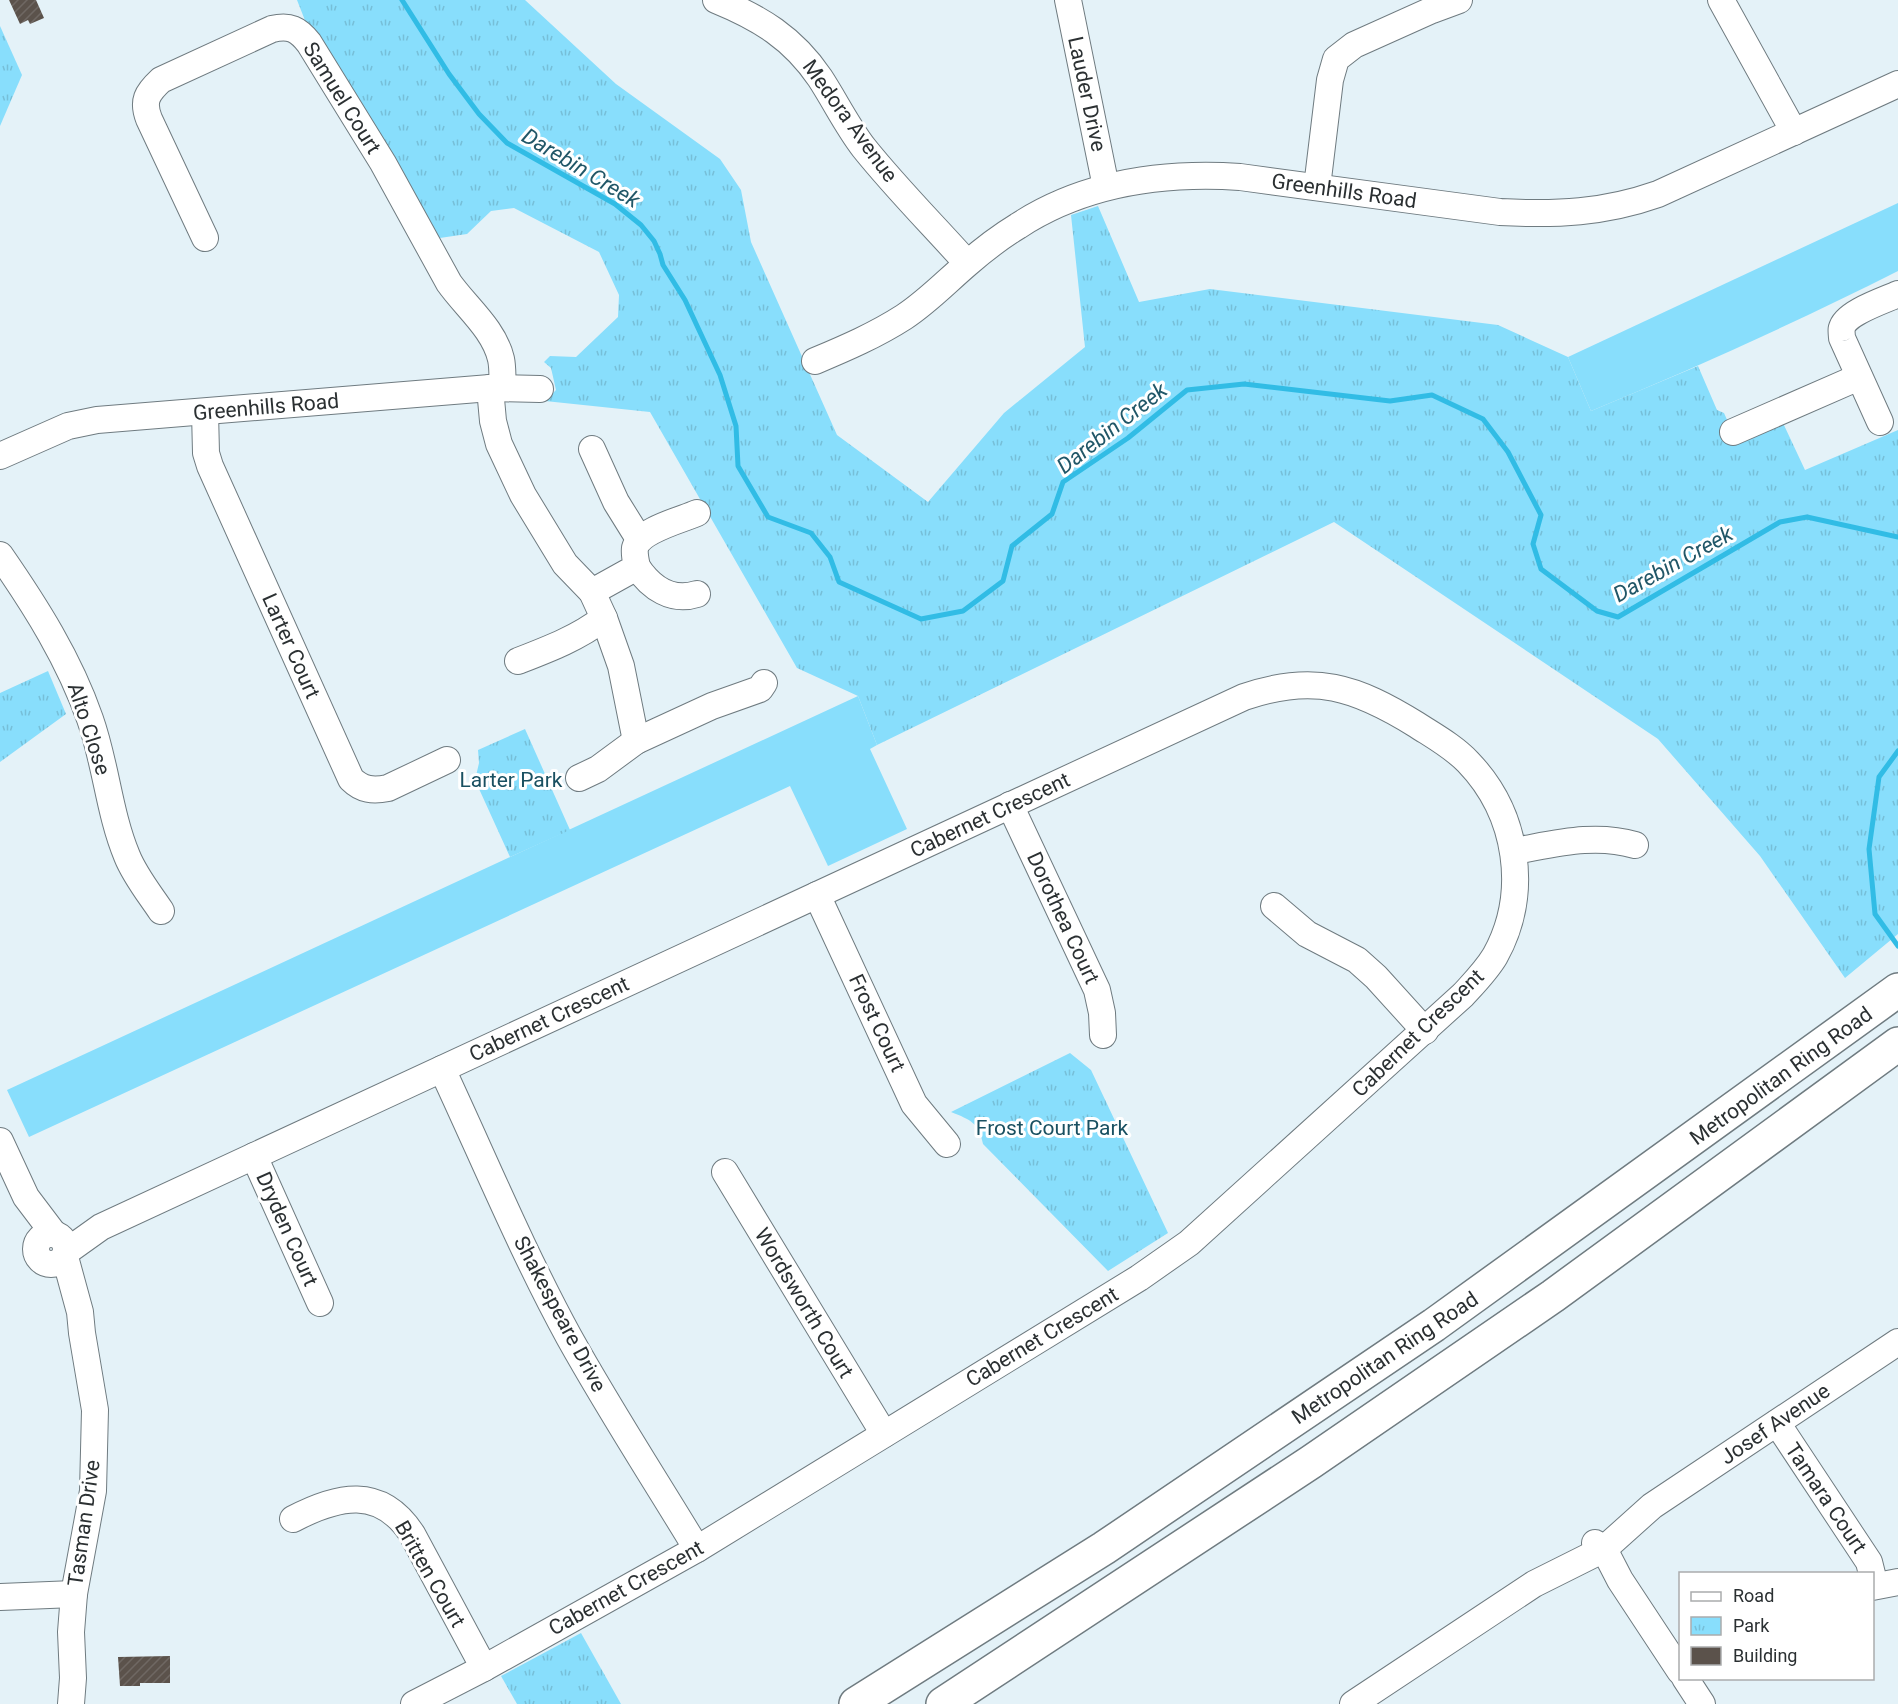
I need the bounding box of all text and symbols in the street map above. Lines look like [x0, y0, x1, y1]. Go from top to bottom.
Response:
street label: Lauder Drive [1063, 34, 1111, 154]
street label: Samuel Court [298, 38, 386, 158]
street label: Medora Avenue [798, 55, 902, 187]
water label: Darebin Creek [518, 123, 645, 213]
street label: Greenhills Road [1270, 169, 1418, 213]
water label: Darebin Creek [1052, 377, 1173, 479]
street label: Greenhills Road [192, 389, 340, 425]
water label: Darebin Creek [1609, 520, 1738, 607]
street label: Larter Court [257, 590, 325, 702]
street label: Alto Close [63, 680, 115, 778]
street label: Cabernet Crescent [906, 767, 1074, 862]
park label: Larter Park [459, 768, 563, 792]
street label: Dorothea Court [1022, 848, 1104, 988]
street label: Cabernet Crescent [1347, 964, 1489, 1102]
street label: Frost Court [844, 970, 910, 1076]
street label: Cabernet Crescent [465, 971, 633, 1066]
street label: Metropolitan Ring Road [1685, 1002, 1877, 1150]
park label: Frost Court Park [976, 1116, 1129, 1140]
street label: Dryden Court [251, 1168, 323, 1290]
street label: Wordsworth Court [750, 1224, 858, 1382]
street label: Shakespeare Drive [509, 1232, 611, 1396]
street label: Cabernet Crescent [962, 1282, 1122, 1392]
street label: Metropolitan Ring Road [1287, 1287, 1483, 1429]
street label: Josef Avenue [1716, 1379, 1834, 1469]
street label: Tamara Court [1780, 1438, 1872, 1558]
street label: Tasman Drive [63, 1458, 105, 1588]
street label: Britten Court [390, 1517, 470, 1632]
street label: Cabernet Crescent [544, 1535, 708, 1640]
legend [1679, 1572, 1874, 1680]
text: Road [1733, 1585, 1774, 1606]
text: Park [1733, 1615, 1770, 1636]
text: Building [1733, 1645, 1797, 1666]

